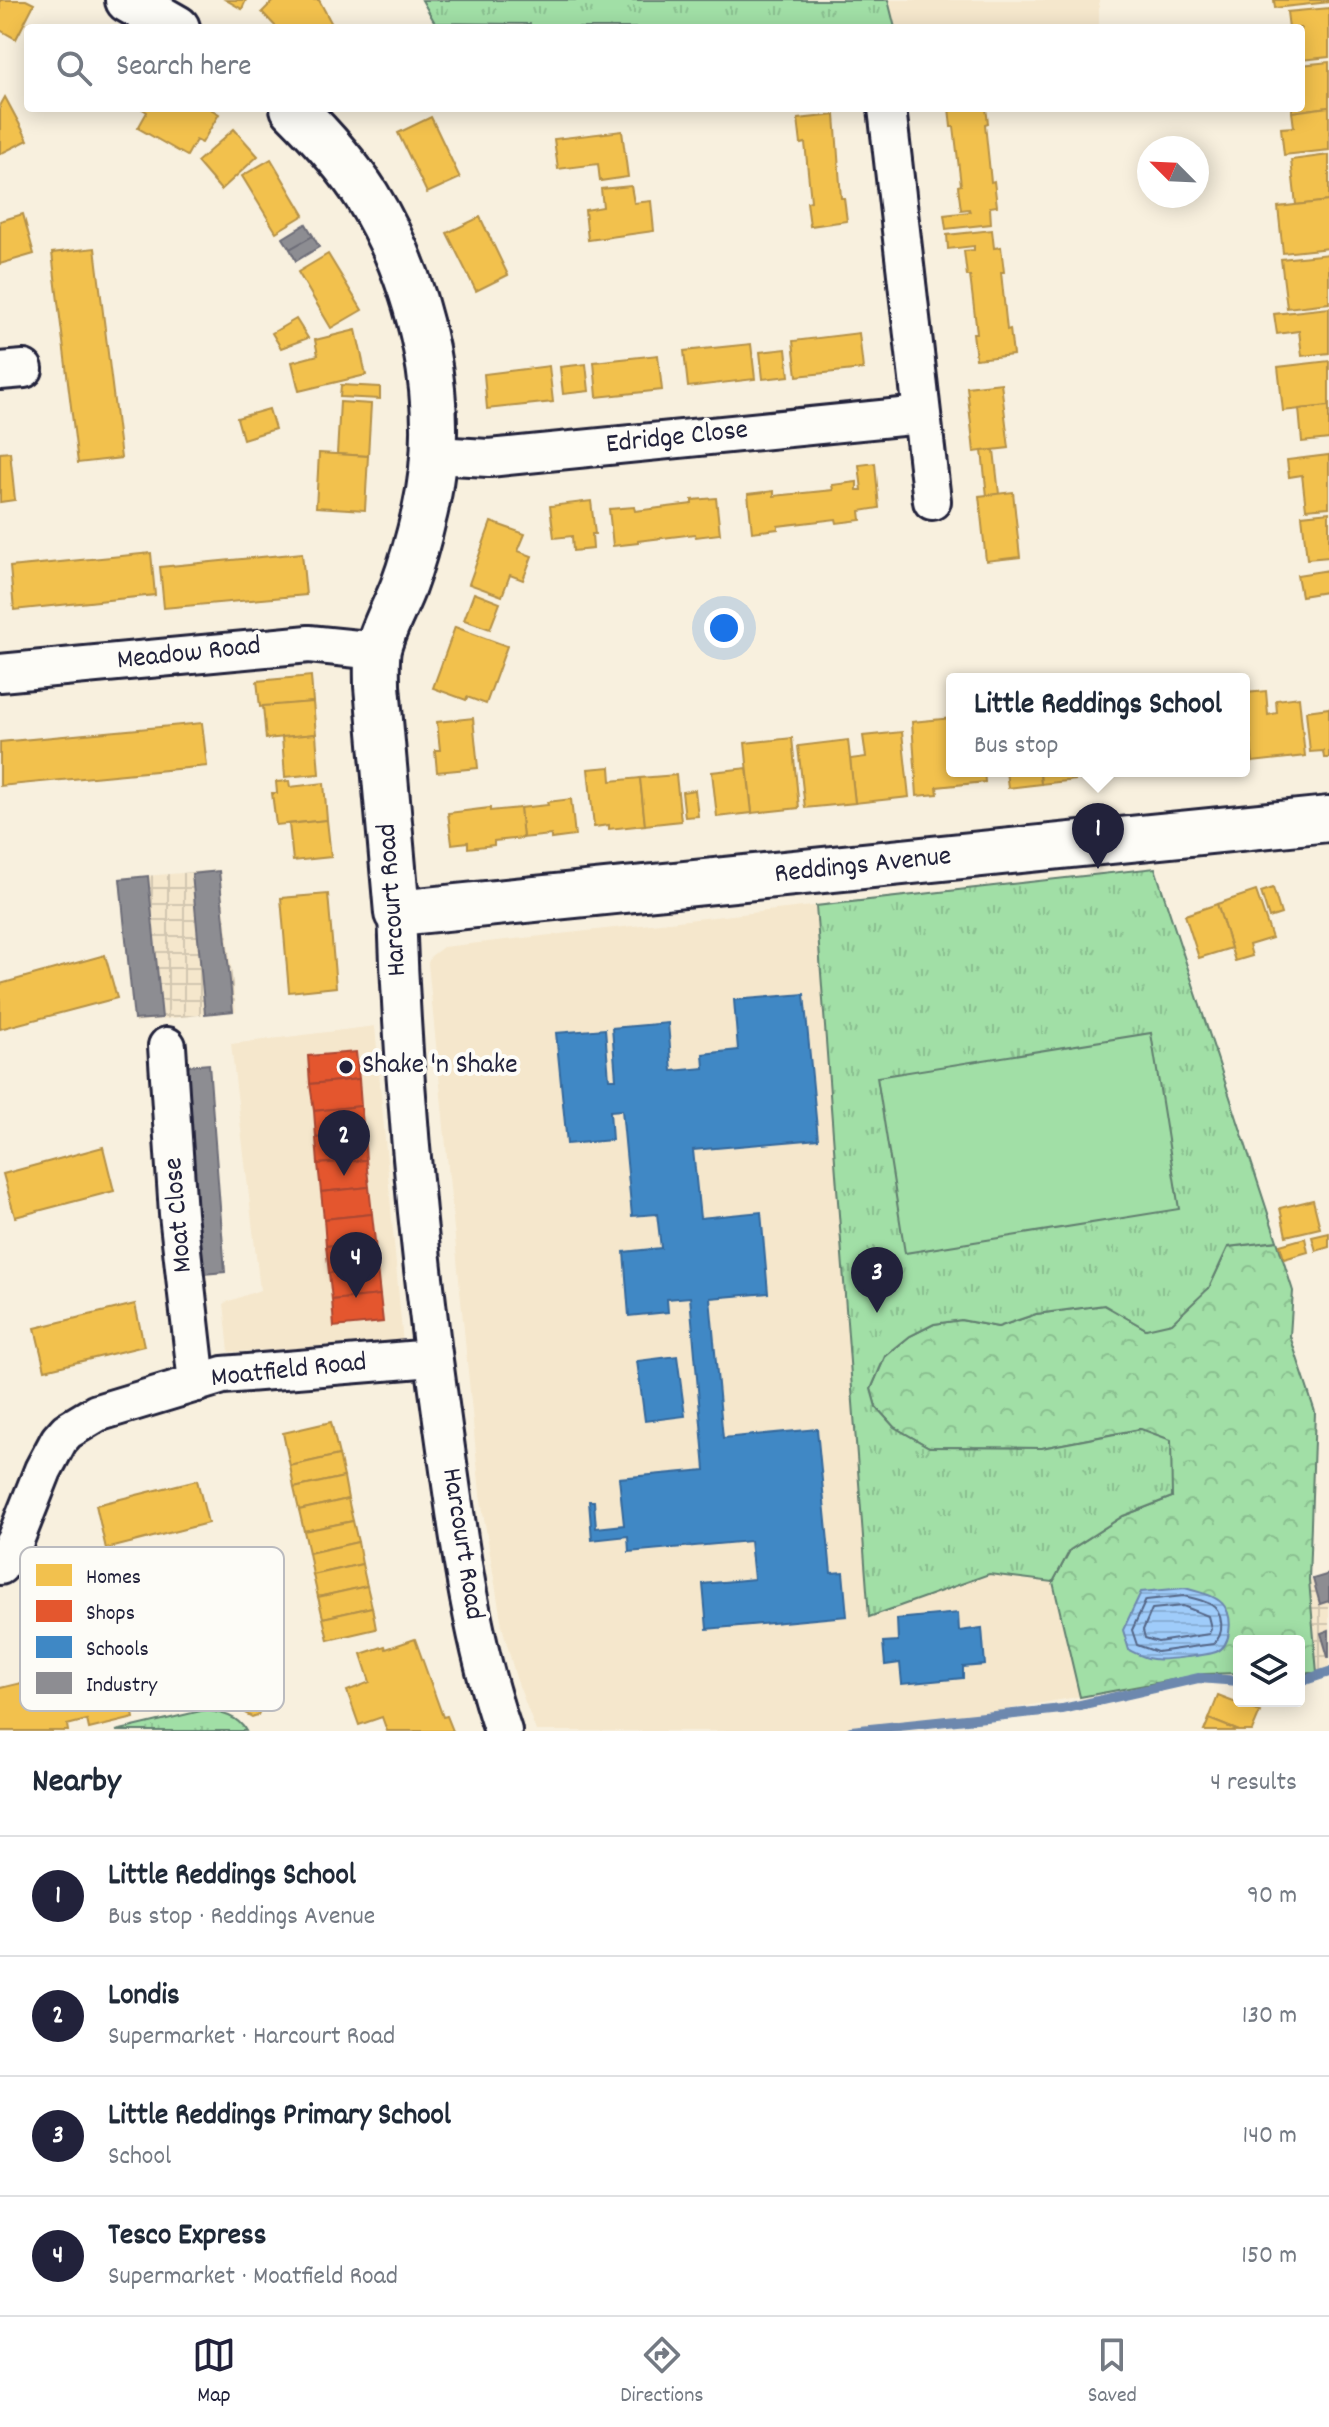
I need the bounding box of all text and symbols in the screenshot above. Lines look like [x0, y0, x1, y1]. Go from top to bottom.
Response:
search box [24, 24, 1305, 112]
icon: search [52, 46, 96, 90]
text: Search here [116, 47, 252, 90]
north arrow [1137, 136, 1209, 208]
street label: Edridge Close [604, 412, 750, 466]
your location [704, 608, 744, 648]
street label: Meadow Road [115, 628, 263, 682]
popup [946, 673, 1250, 777]
text: Little Reddings School [974, 685, 1222, 728]
text: Bus stop [974, 728, 1059, 765]
pin: 1 [1072, 803, 1124, 869]
street label: Harcourt Road [369, 822, 419, 978]
street label: Reddings Avenue [773, 838, 953, 896]
place label: Shake 'n Shake [362, 1047, 518, 1087]
marker: Shake 'n Shake [337, 1058, 355, 1076]
pin: 2 [318, 1110, 370, 1176]
street label: Moat Close [155, 1156, 205, 1274]
pin: 4 [330, 1232, 382, 1298]
pin: 3 [851, 1247, 903, 1313]
street label: Moatfield Road [209, 1344, 369, 1400]
street label: Harcourt Road [429, 1465, 493, 1623]
legend [20, 1547, 284, 1711]
text: Homes [86, 1563, 141, 1594]
text: Shops [86, 1599, 135, 1630]
text: Schools [86, 1635, 149, 1666]
map controls [1233, 1635, 1305, 1707]
button: layers [1233, 1635, 1305, 1707]
text: Industry [86, 1671, 158, 1702]
text: Nearby [32, 1759, 121, 1808]
text: 4 results [1210, 1765, 1297, 1802]
text: Little Reddings School [108, 1856, 356, 1899]
text: 1 [55, 1878, 61, 1915]
text: 90 m [1247, 1878, 1297, 1915]
text: Bus stop · Reddings Avenue [108, 1899, 375, 1936]
text: Londis [108, 1976, 180, 2019]
text: 2 [52, 1998, 64, 2035]
text: 130 m [1242, 1998, 1297, 2035]
text: Supermarket · Harcourt Road [108, 2019, 395, 2056]
text: Little Reddings Primary School [108, 2096, 451, 2139]
text: 3 [52, 2118, 64, 2155]
text: 140 m [1243, 2118, 1297, 2155]
text: School [108, 2139, 171, 2176]
text: Tesco Express [108, 2216, 266, 2259]
text: 4 [53, 2238, 63, 2275]
text: 150 m [1241, 2238, 1297, 2275]
text: Supermarket · Moatfield Road [108, 2259, 398, 2296]
tab: Map [192, 2333, 236, 2412]
tab: Directions [620, 2333, 704, 2412]
tab: Saved [1088, 2333, 1137, 2412]

